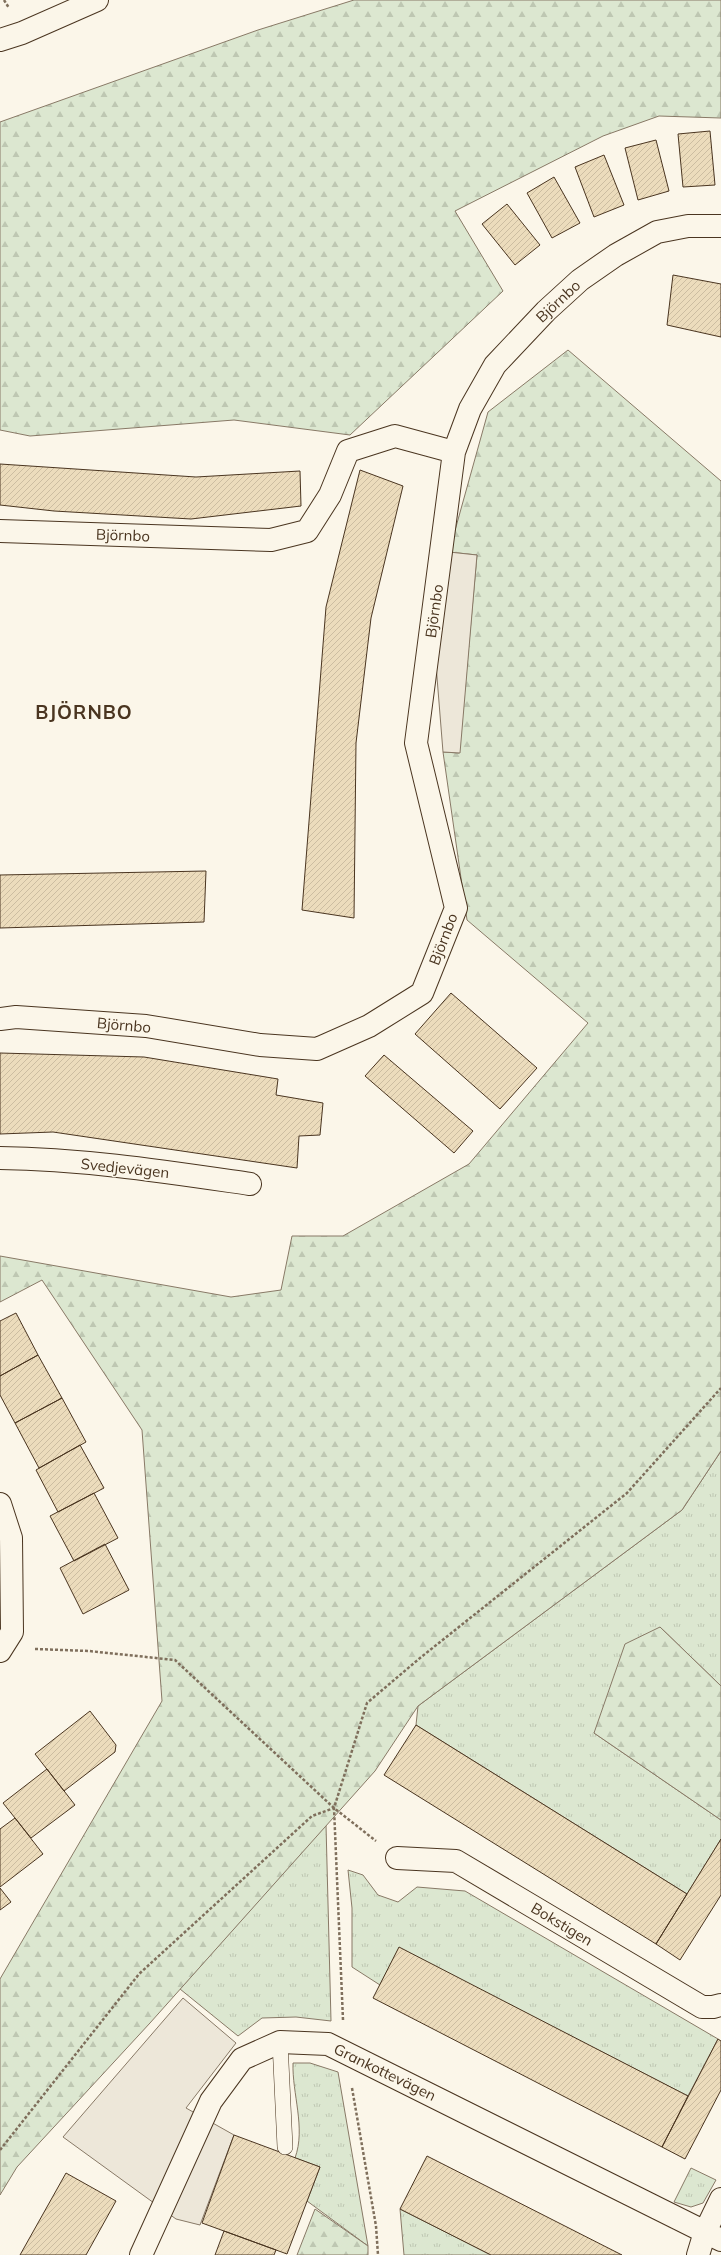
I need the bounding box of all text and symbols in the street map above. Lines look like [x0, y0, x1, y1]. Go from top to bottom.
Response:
street label: Björnbo [532, 276, 584, 326]
street label: Björnbo [96, 525, 150, 545]
street label: Björnbo [421, 583, 447, 639]
district label: BJÖRNBO [35, 700, 133, 724]
street label: Björnbo [424, 910, 462, 968]
street label: Björnbo [96, 1013, 152, 1037]
street label: Svedjevägen [80, 1154, 170, 1182]
street label: Bokstigen [528, 1898, 596, 1950]
street label: Grankottevägen [331, 2039, 439, 2105]

